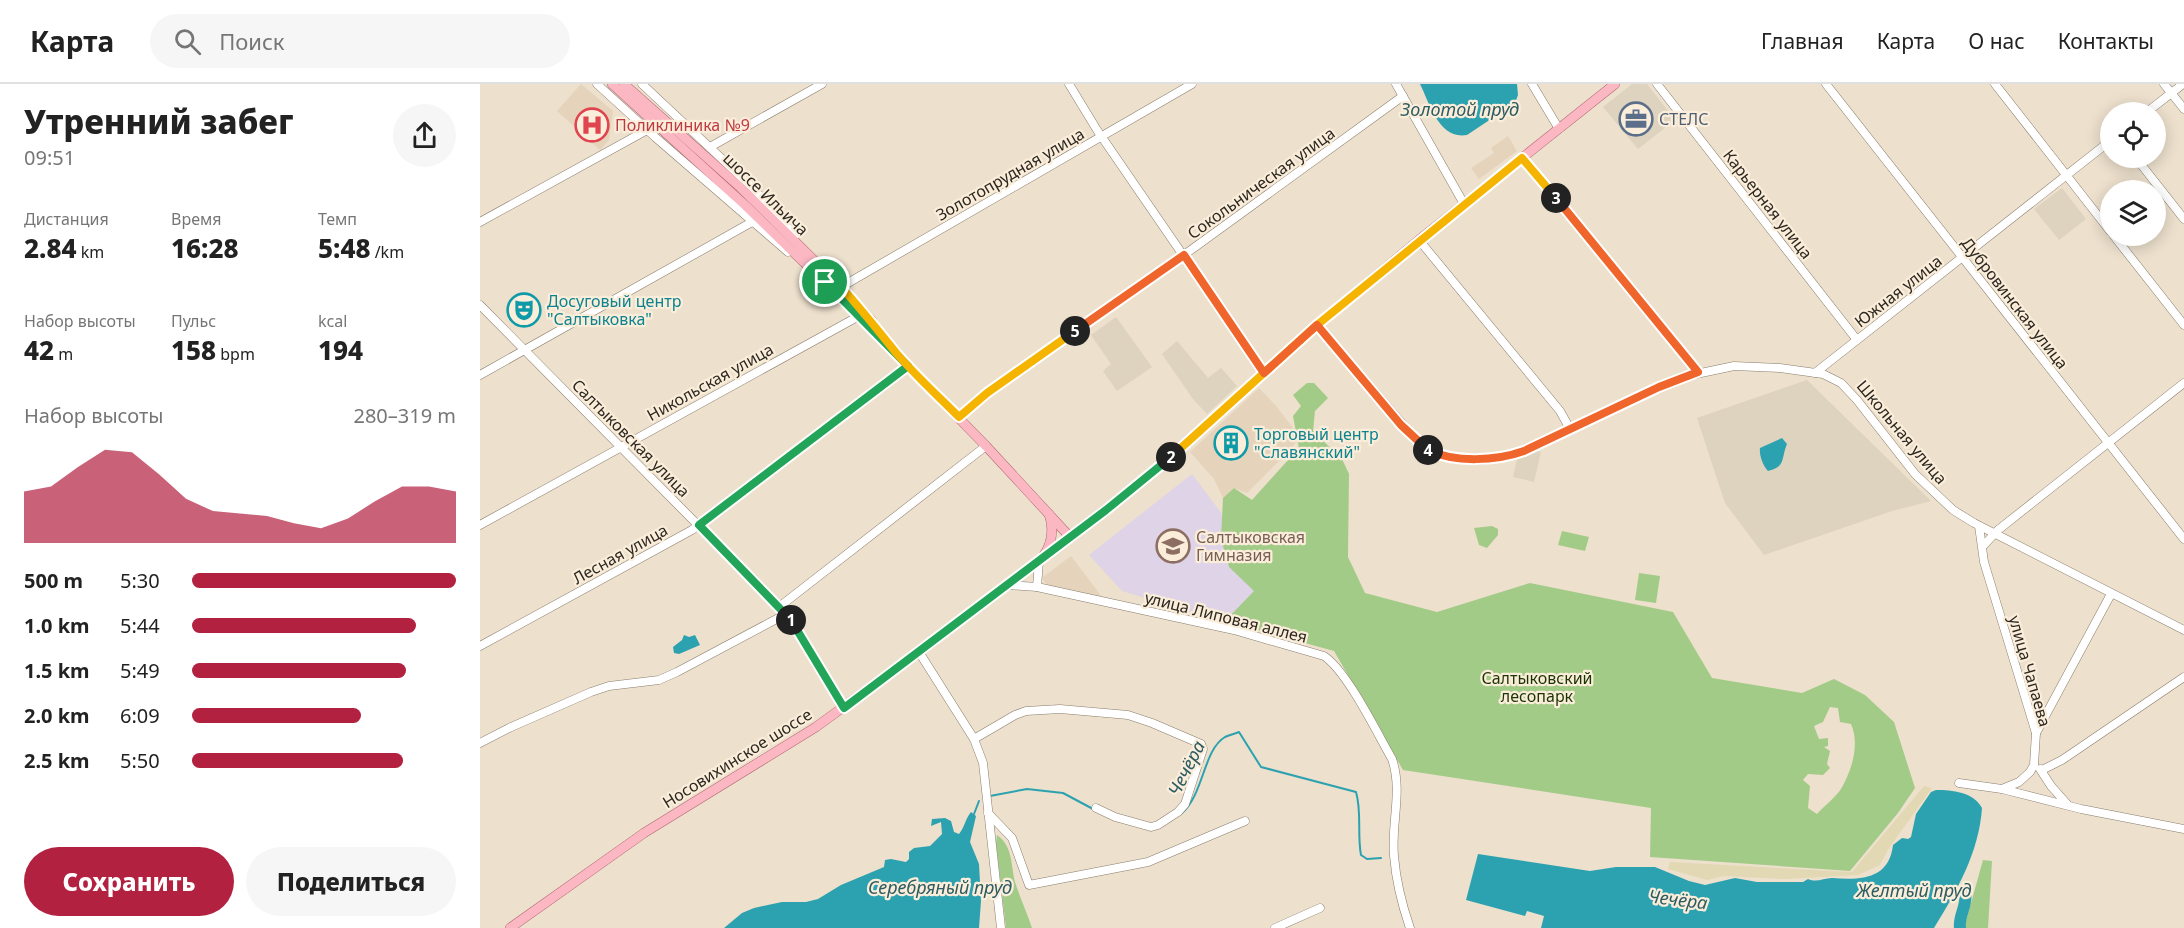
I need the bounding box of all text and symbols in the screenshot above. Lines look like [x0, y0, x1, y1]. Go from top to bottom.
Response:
search box [150, 14, 570, 68]
text: Карта [30, 22, 114, 60]
icon: search [171, 25, 204, 58]
text: Поиск [219, 26, 285, 56]
text: Главная [1761, 27, 1844, 55]
text: Карта [1877, 27, 1935, 55]
text: О нас [1968, 27, 2025, 55]
text: Контакты [2058, 27, 2154, 55]
water label: Золотой пруд [1400, 97, 1519, 121]
text: Утренний забег [24, 99, 293, 144]
office icon: СТЕЛС [1618, 101, 1654, 137]
map controls [2100, 102, 2166, 246]
button: locate [2100, 102, 2166, 168]
button: share [393, 104, 456, 167]
hospital icon: Поликлиника №9 [574, 107, 610, 143]
place label: СТЕЛС [1659, 108, 1708, 130]
place label: Поликлиника №9 [615, 114, 750, 136]
street label: Сокольническая улица [1183, 122, 1339, 244]
street label: Золотопрудная улица [932, 123, 1088, 225]
text: 09:51 [24, 144, 75, 171]
street label: Карьерная улица [1718, 145, 1818, 263]
street label: шоссе Ильича [719, 148, 813, 240]
button: layers [2100, 180, 2166, 246]
pin: 3 [1541, 183, 1571, 213]
text: 3 [1551, 187, 1561, 209]
text: Дистанция [24, 208, 109, 230]
text: Время [171, 208, 221, 230]
text: Темп [318, 208, 357, 230]
text: 2.84 [24, 230, 77, 266]
text: 16:28 [171, 230, 239, 266]
text: 5:48 [318, 230, 371, 266]
street label: Дубровинская улица [1957, 233, 2073, 373]
text: km [77, 241, 104, 263]
text: /km [371, 241, 404, 263]
street label: Южная улица [1850, 250, 1946, 332]
pin [799, 256, 850, 307]
icon: arrive [808, 265, 841, 298]
place label: Досуговый центр "Салтыковка" [547, 290, 681, 330]
theatre icon: Досуговый центр "Салтыковка" [506, 292, 542, 328]
text: Набор высоты [24, 310, 136, 332]
text: Пульс [171, 310, 216, 332]
text: kcal [318, 310, 347, 332]
pin: 5 [1060, 316, 1090, 346]
text: 5 [1070, 320, 1080, 342]
text: 42 [24, 332, 54, 368]
text: 158 [171, 332, 216, 368]
text: 194 [318, 332, 363, 368]
street label: Никольская улица [643, 338, 777, 426]
text: m [54, 343, 73, 365]
text: bpm [216, 343, 255, 365]
street label: Салтыковская улица [567, 374, 695, 502]
street label: Школьная улица [1852, 375, 1952, 489]
text: Набор высоты [24, 402, 163, 429]
text: 280–319 m [353, 402, 456, 429]
place label: Торговый центр "Славянский" [1254, 423, 1379, 463]
building icon: Торговый центр "Славянский" [1213, 425, 1249, 461]
pin: 4 [1413, 435, 1443, 465]
text: 4 [1423, 439, 1433, 461]
pin: 2 [1156, 442, 1186, 472]
text: 2 [1166, 446, 1176, 468]
street label: Лесная улица [569, 519, 671, 589]
place label: Салтыковская Гимназия [1196, 526, 1305, 566]
school or university icon: Салтыковская Гимназия [1155, 528, 1191, 564]
text: 500 m [24, 567, 83, 594]
text: 5:30 [120, 567, 160, 594]
street label: улица Липовая аллея [1142, 586, 1310, 648]
pin: 1 [776, 605, 806, 635]
text: 1 [786, 609, 796, 631]
text: 1.0 km [24, 612, 90, 639]
text: 5:44 [120, 612, 160, 639]
street label: улица Чапаева [2004, 613, 2056, 729]
text: 1.5 km [24, 657, 90, 684]
text: 5:49 [120, 657, 160, 684]
park label: Салтыковский лесопарк [1481, 667, 1593, 707]
text: 2.0 km [24, 702, 90, 729]
text: 6:09 [120, 702, 160, 729]
street label: Носовихинское шоссе [658, 703, 816, 813]
water label: Чечёра [1162, 736, 1210, 800]
text: 2.5 km [24, 747, 90, 774]
text: 5:50 [120, 747, 160, 774]
button: Сохранить [24, 847, 234, 916]
button: Поделиться [246, 847, 456, 916]
water label: Серебряный пруд [868, 875, 1012, 899]
water label: Желтый пруд [1856, 878, 1971, 902]
water label: Чечёра [1647, 883, 1709, 915]

